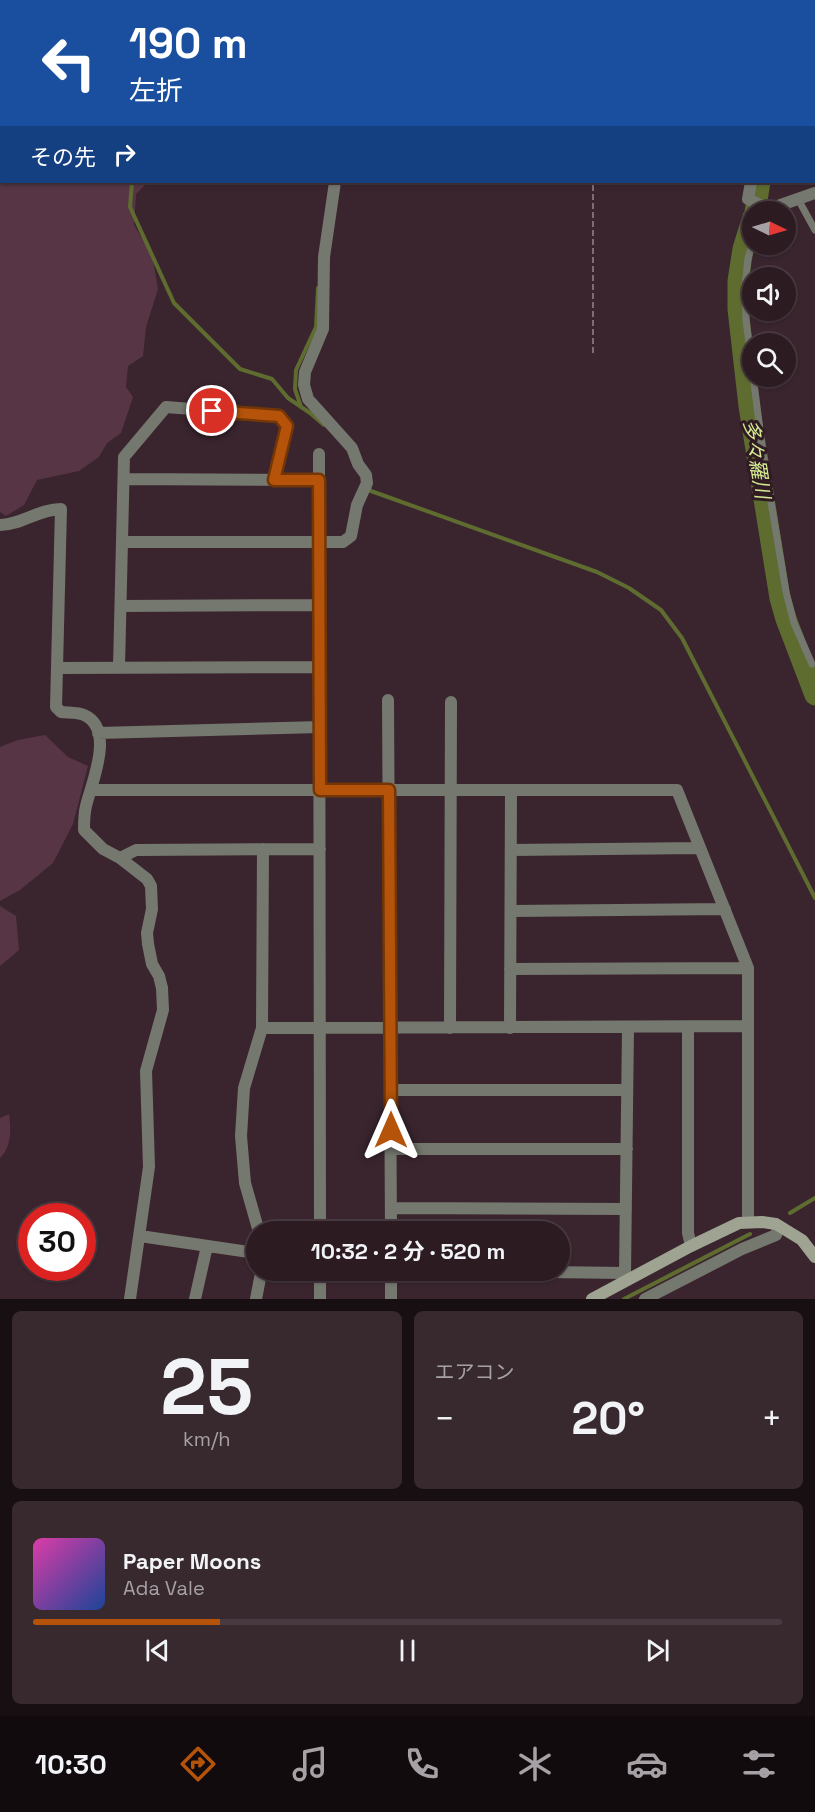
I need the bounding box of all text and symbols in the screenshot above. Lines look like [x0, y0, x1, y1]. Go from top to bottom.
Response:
text: 190 m [129, 17, 248, 70]
icon: left [30, 24, 108, 102]
text: 左折 [129, 73, 183, 108]
icon: right [108, 138, 141, 171]
text: その先 [30, 143, 96, 171]
north arrow [742, 201, 796, 255]
map controls [742, 201, 796, 387]
button: sound [742, 267, 796, 321]
button: search [742, 333, 796, 387]
pin [186, 385, 237, 436]
icon: arrive [195, 394, 228, 427]
water label: 多々羅川 [738, 417, 776, 503]
position arrow [359, 1098, 423, 1162]
speed limit sign: 30 [18, 1203, 96, 1281]
text: 10:32 · 2 分 · 520 m [311, 1237, 505, 1265]
text: 25 [160, 1337, 253, 1437]
text: エアコン [435, 1359, 515, 1385]
text: 20° [571, 1390, 645, 1447]
text: − [435, 1398, 455, 1440]
text: + [762, 1398, 782, 1440]
text: km/h [183, 1426, 231, 1452]
text: Paper Moons [123, 1547, 261, 1575]
text: Ada Vale [123, 1575, 205, 1601]
icon: previous [141, 1634, 174, 1667]
icon: pause [391, 1634, 424, 1667]
icon: next [641, 1634, 674, 1667]
icon: directions [177, 1743, 219, 1785]
icon: music [289, 1743, 331, 1785]
icon: phone [401, 1743, 443, 1785]
icon: climate [514, 1743, 556, 1785]
icon: car [626, 1743, 668, 1785]
icon: filters [738, 1743, 780, 1785]
text: 10:30 [35, 1747, 107, 1782]

